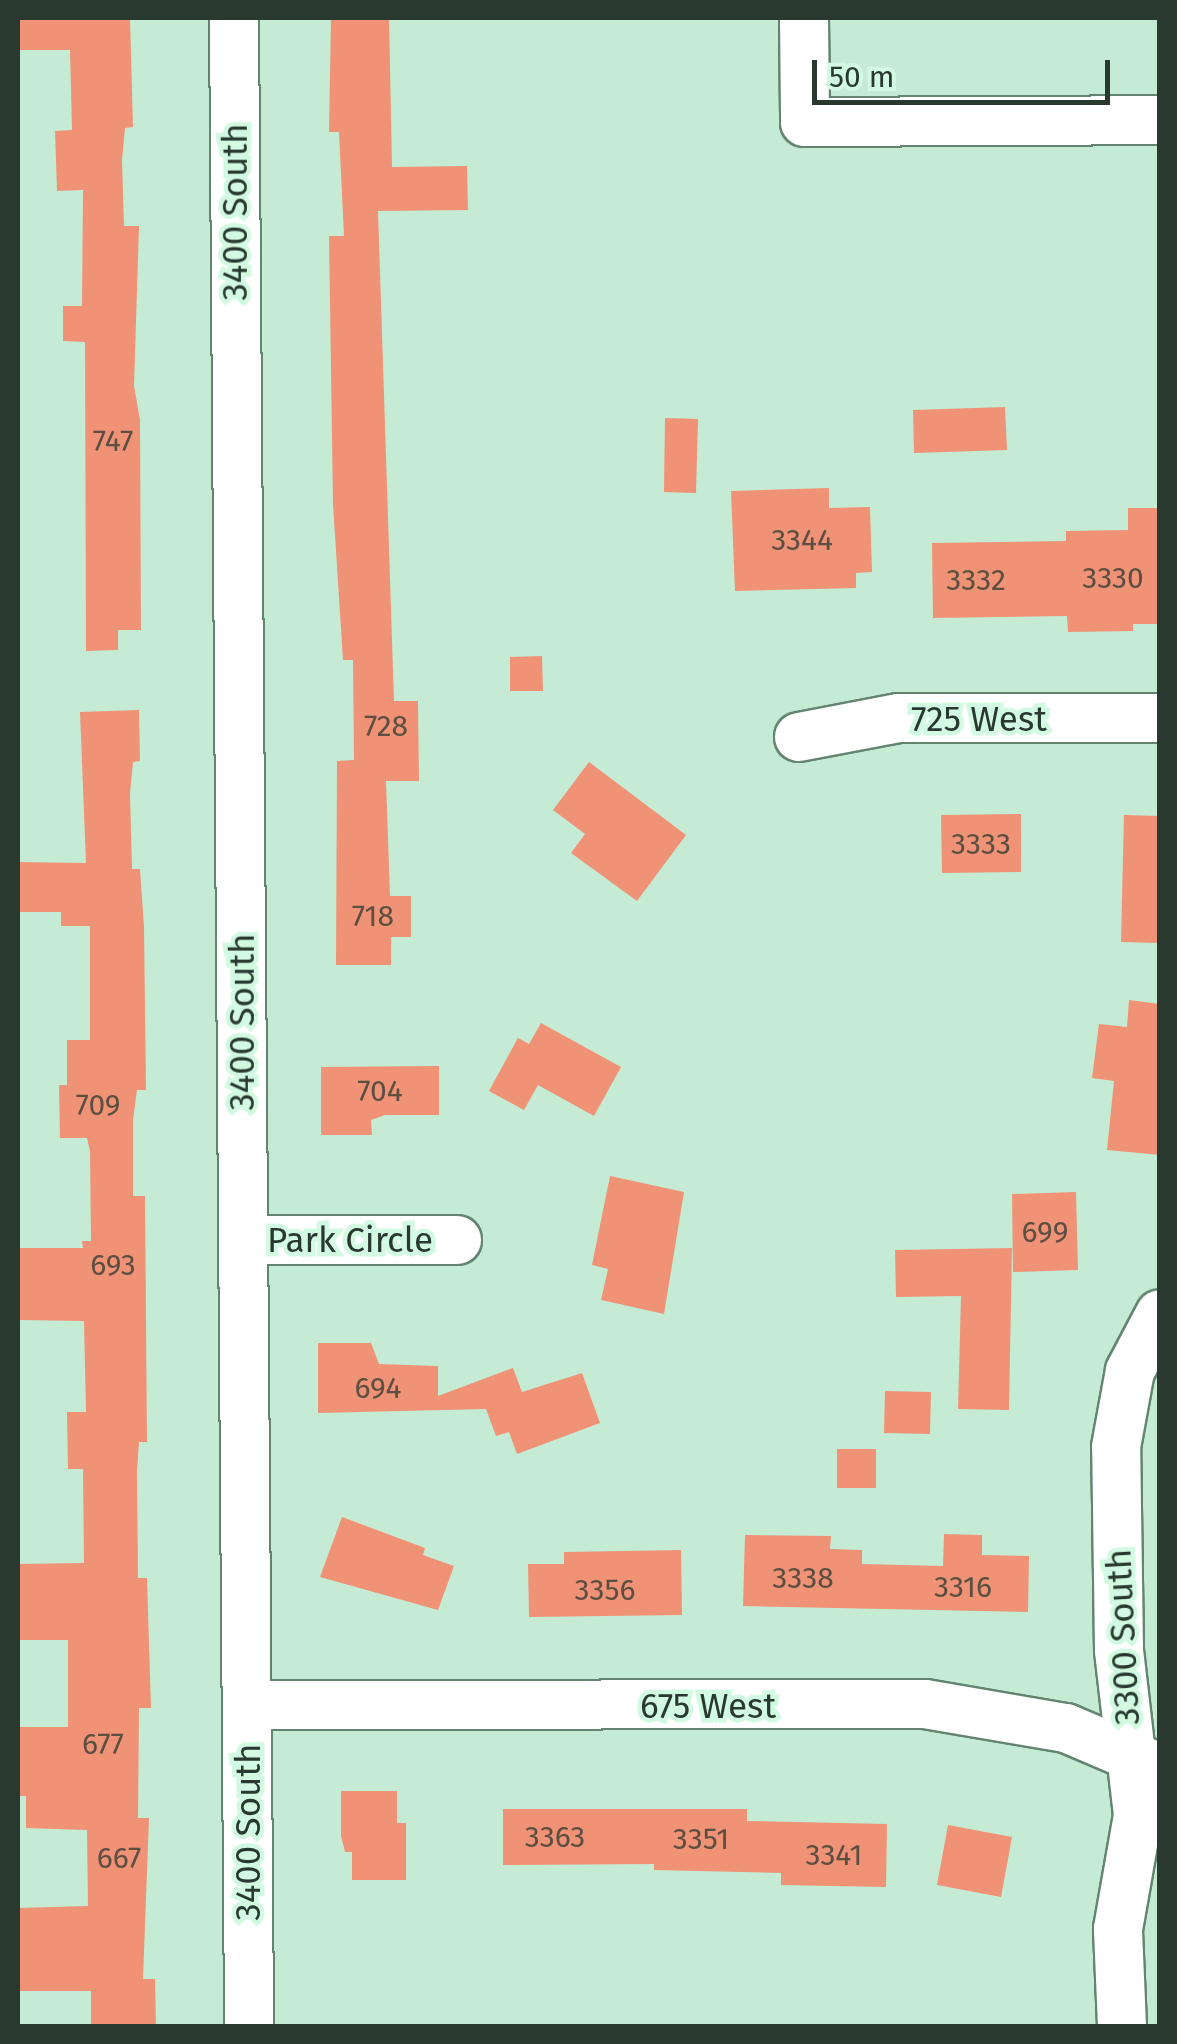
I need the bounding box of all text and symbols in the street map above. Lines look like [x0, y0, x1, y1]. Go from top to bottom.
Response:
scale bar [817, 40, 1114, 102]
text: 50 m [829, 59, 894, 95]
street label: 3400 South [214, 123, 256, 301]
house number: 747 [93, 423, 133, 459]
house number: 3344 [771, 522, 833, 558]
house number: 3330 [1082, 560, 1144, 596]
house number: 3332 [946, 562, 1006, 598]
street label: 725 West [911, 698, 1047, 740]
house number: 728 [364, 708, 408, 744]
house number: 3333 [951, 826, 1011, 862]
house number: 718 [352, 898, 394, 934]
street label: 3400 South [221, 933, 263, 1111]
house number: 704 [357, 1073, 403, 1109]
house number: 709 [75, 1087, 121, 1123]
house number: 699 [1021, 1214, 1069, 1250]
street label: Park Circle [267, 1219, 433, 1261]
house number: 693 [90, 1247, 136, 1283]
house number: 694 [355, 1370, 401, 1406]
street label: 3300 South [1097, 1548, 1149, 1726]
house number: 3338 [772, 1560, 834, 1596]
house number: 3316 [934, 1569, 992, 1605]
house number: 3356 [575, 1572, 635, 1608]
street label: 675 West [640, 1685, 776, 1727]
house number: 677 [82, 1726, 124, 1762]
street label: 3400 South [227, 1743, 269, 1921]
house number: 3363 [525, 1819, 585, 1855]
house number: 3351 [673, 1821, 729, 1857]
house number: 3341 [806, 1837, 862, 1873]
house number: 667 [97, 1840, 141, 1876]

